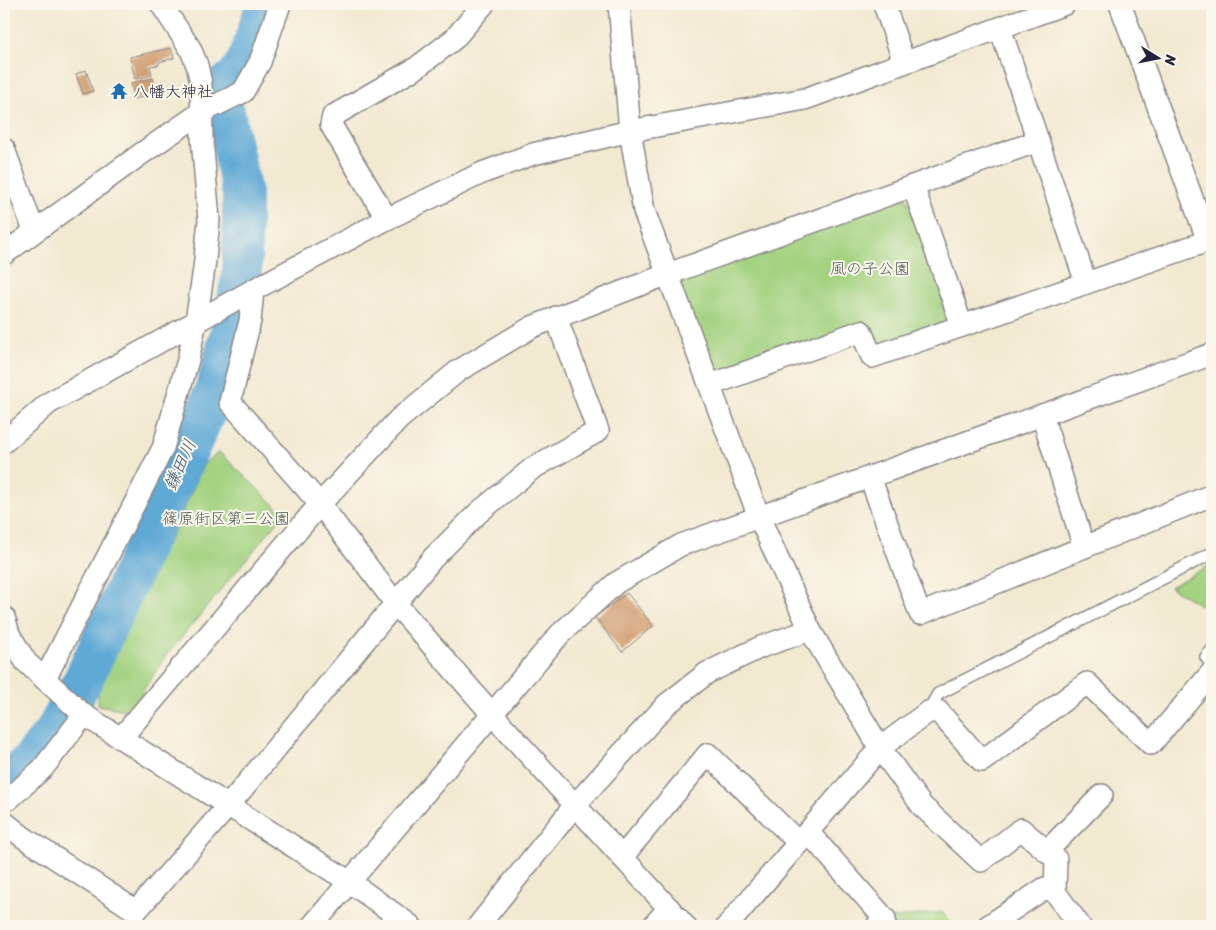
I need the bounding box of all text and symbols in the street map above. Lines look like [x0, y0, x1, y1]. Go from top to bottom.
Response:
north arrow [1134, 32, 1184, 82]
text: N [1157, 52, 1184, 67]
place label: 八幡大神社 [133, 77, 213, 106]
temple icon: 八幡大神社 [109, 81, 129, 101]
park label: 風の子公園 [830, 254, 910, 283]
water label: 鎌田川 [154, 434, 206, 496]
park label: 篠原街区第三公園 [162, 504, 290, 533]

